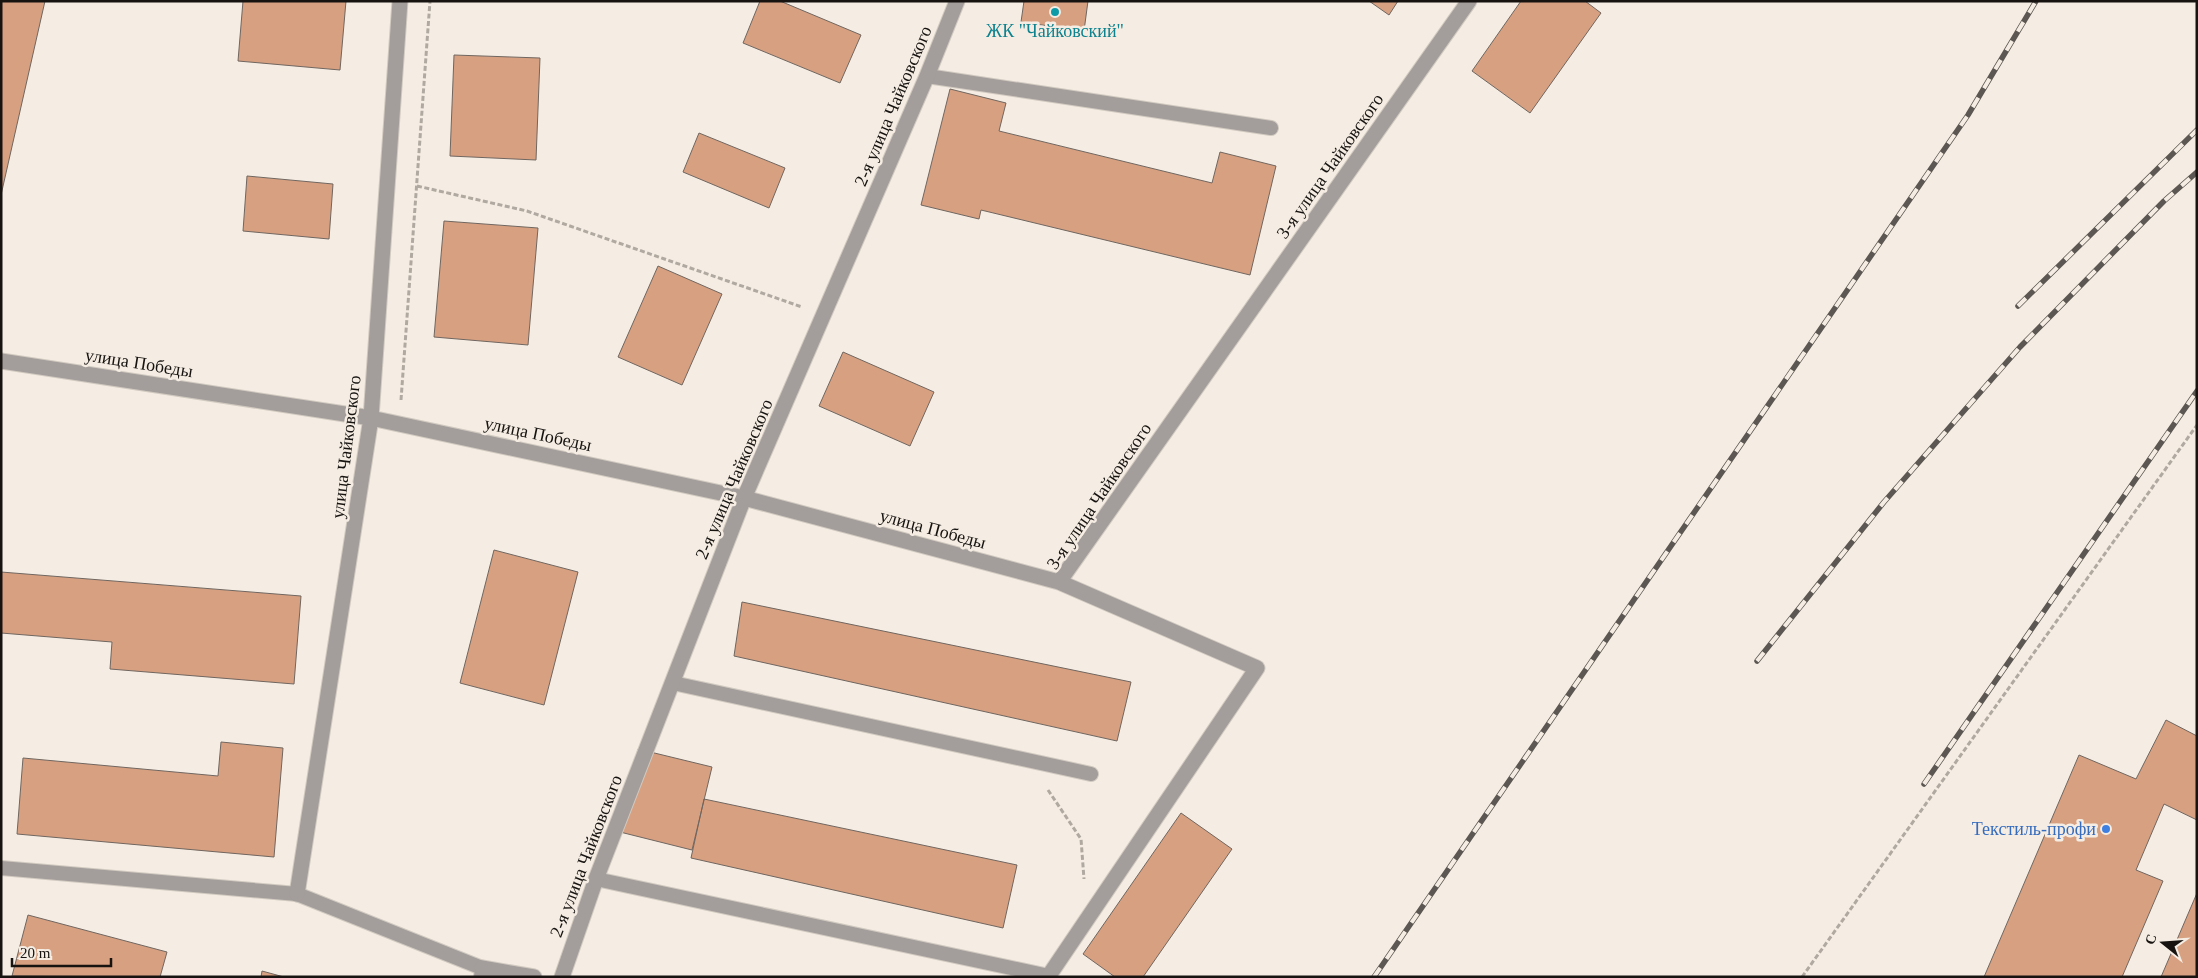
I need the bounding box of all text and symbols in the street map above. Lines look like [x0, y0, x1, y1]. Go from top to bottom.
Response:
marker: ЖК "Чайковский" [1049, 6, 1061, 18]
place label: ЖК "Чайковский" [986, 21, 1124, 41]
street label: 2-я улица Чайковского [850, 23, 936, 189]
street label: 3-я улица Чайковского [1272, 90, 1388, 242]
street label: улица Победы [84, 345, 194, 381]
street label: улица Чайковского [327, 374, 365, 520]
street label: 2-я улица Чайковского [691, 396, 777, 562]
street label: улица Победы [483, 413, 593, 455]
street label: 3-я улица Чайковского [1043, 419, 1155, 573]
street label: улица Победы [878, 505, 988, 553]
street label: 2-я улица Чайковского [546, 772, 626, 940]
place label: Текстиль-профи [1972, 819, 2096, 839]
marker: Текстиль-профи [2100, 823, 2112, 835]
north arrow [2138, 918, 2188, 968]
text: С [2142, 932, 2160, 946]
scale bar [12, 936, 111, 968]
text: 20 m [20, 945, 51, 961]

